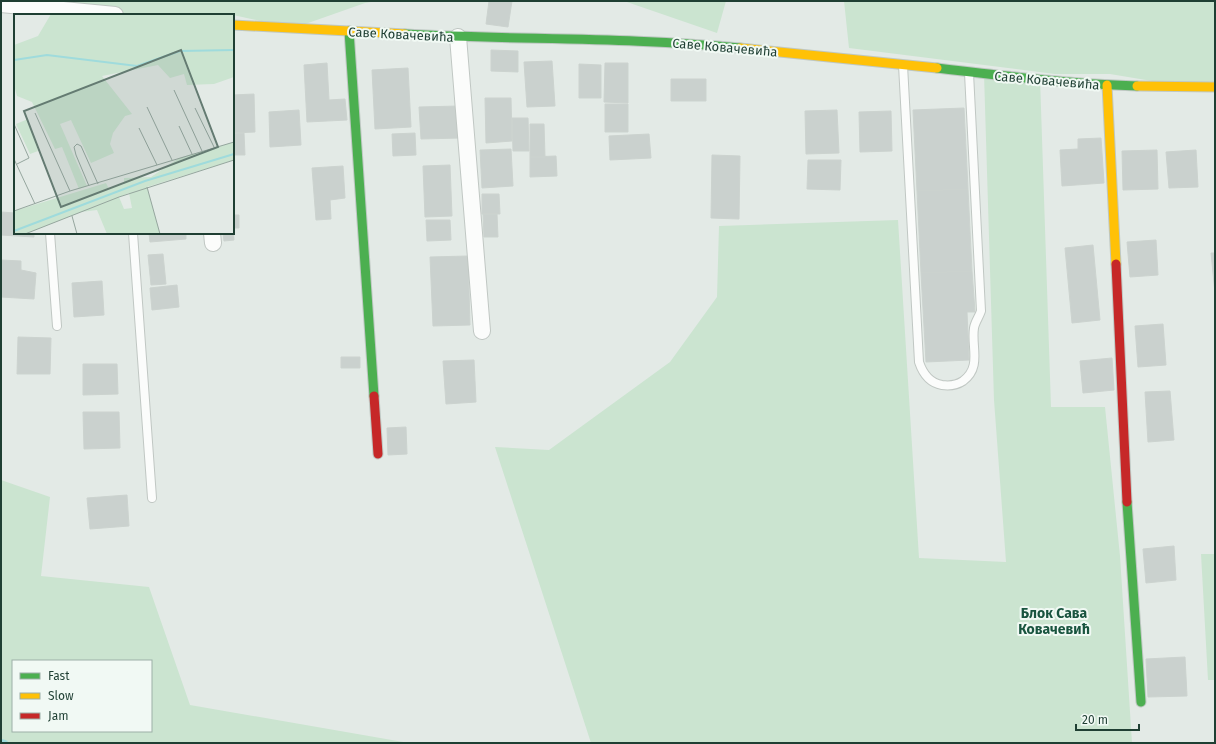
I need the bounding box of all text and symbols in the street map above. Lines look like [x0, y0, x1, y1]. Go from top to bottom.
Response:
inset map [14, 14, 234, 234]
street label: Саве Ковачевића [348, 24, 454, 45]
street label: Саве Ковачевића [672, 35, 778, 60]
street label: Саве Ковачевића [994, 68, 1100, 93]
district label: Блок Сава Ковачевић [1018, 605, 1090, 638]
legend [12, 660, 152, 732]
text: Fast [48, 669, 70, 683]
text: Slow [48, 689, 74, 703]
scale bar [1076, 706, 1139, 732]
text: Jam [48, 709, 68, 723]
text: 20 m [1082, 713, 1108, 727]

